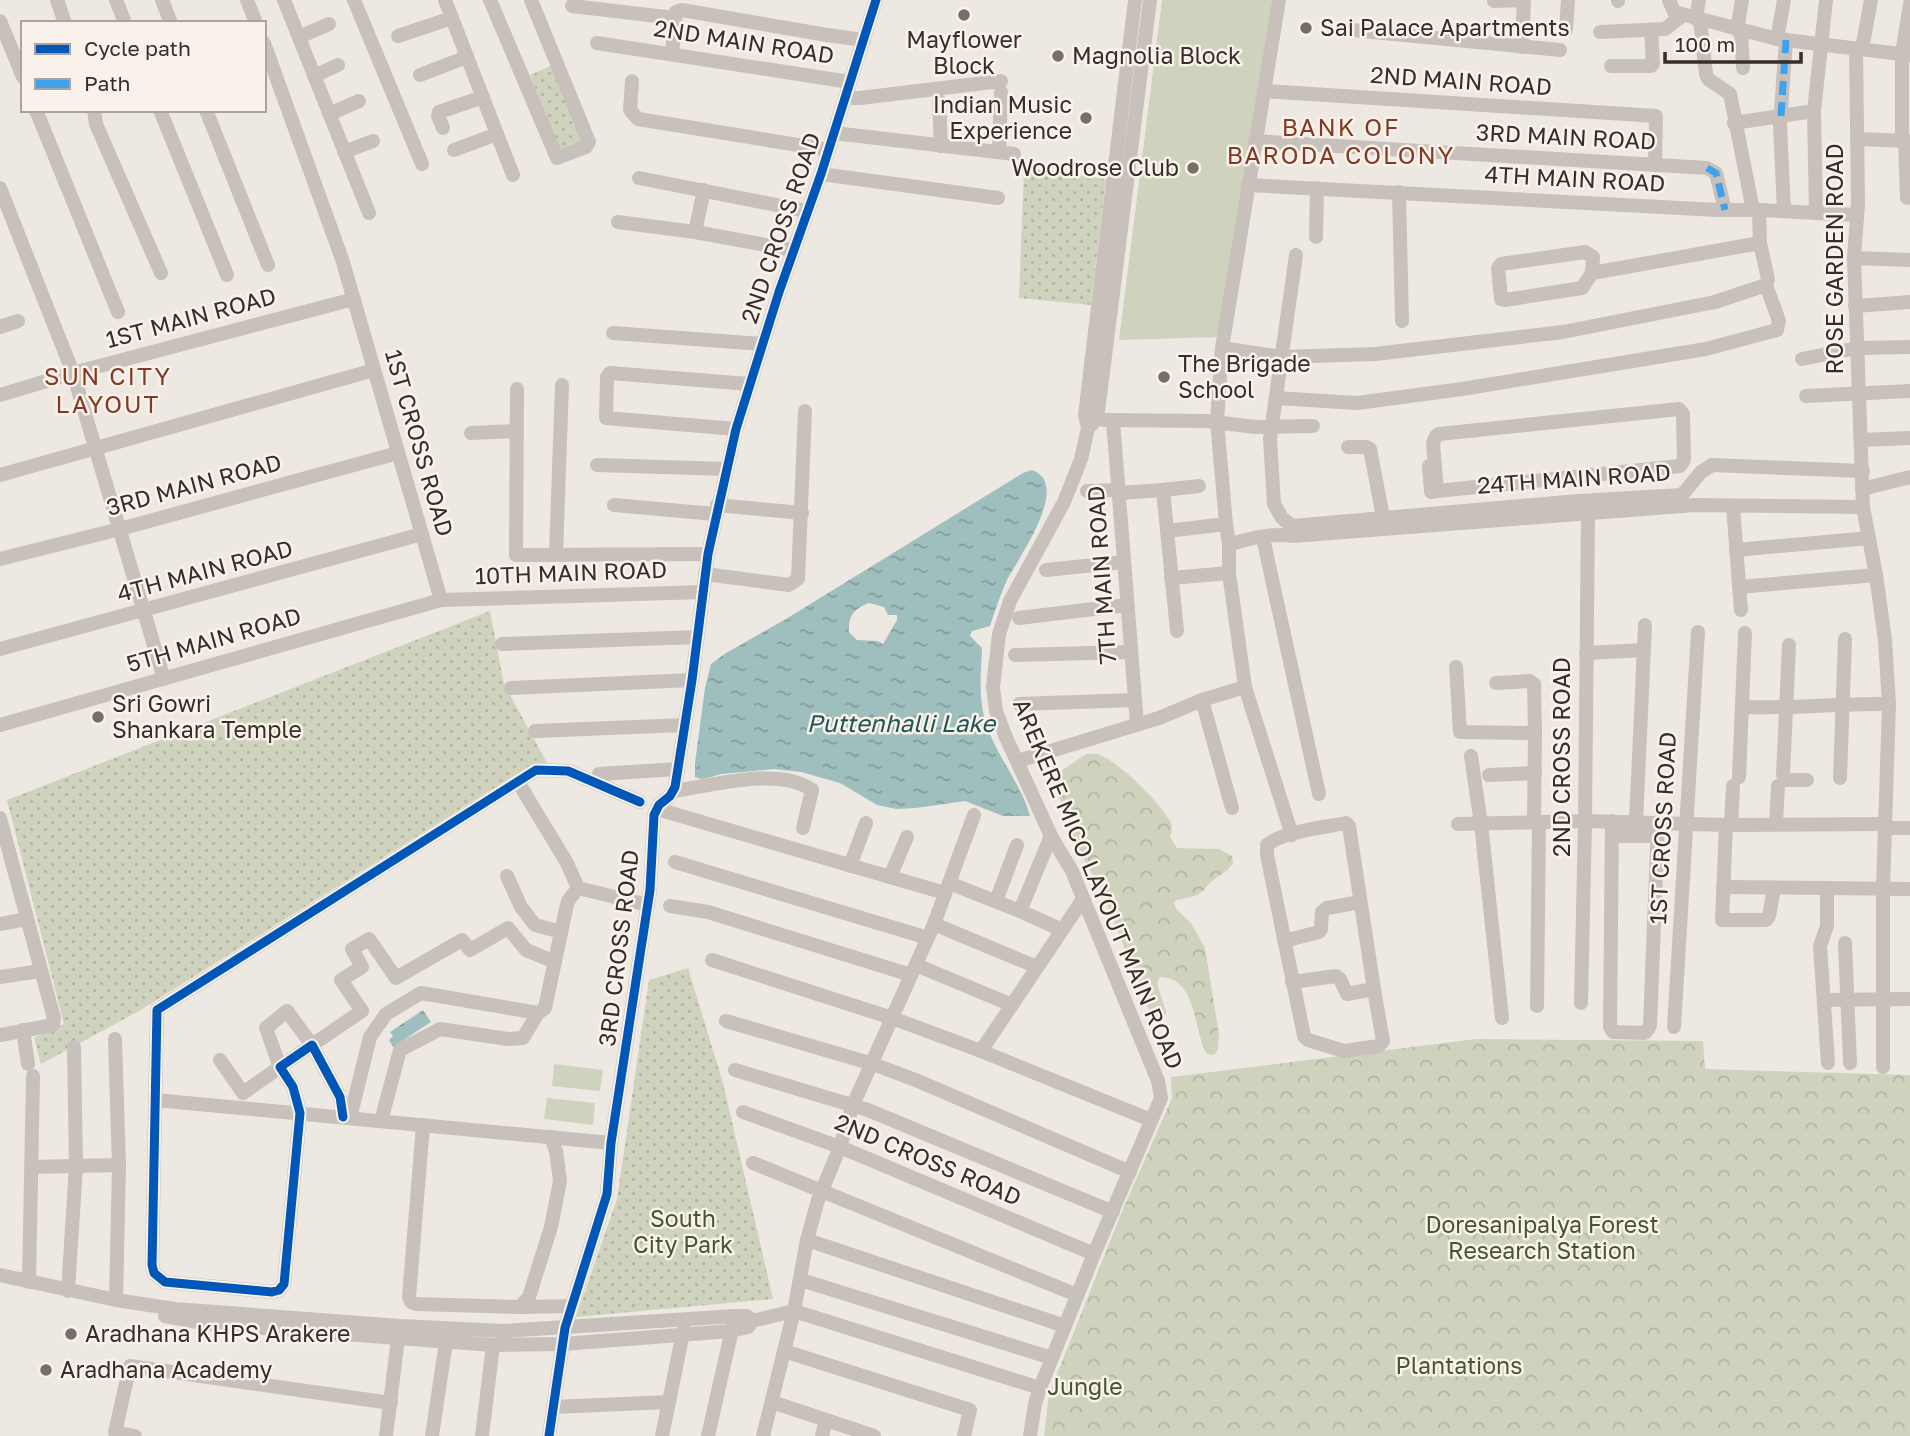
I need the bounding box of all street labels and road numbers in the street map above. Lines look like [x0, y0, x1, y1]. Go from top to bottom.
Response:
street label: 2ND MAIN ROAD [652, 13, 836, 69]
street label: 2ND MAIN ROAD [1369, 60, 1553, 100]
street label: 3RD MAIN ROAD [1475, 117, 1657, 155]
street label: 2ND CROSS ROAD [734, 129, 826, 327]
street label: ROSE GARDEN ROAD [1820, 143, 1848, 375]
street label: 4TH MAIN ROAD [1484, 159, 1666, 197]
street label: 1ST MAIN ROAD [103, 281, 279, 353]
street label: 1ST CROSS ROAD [380, 346, 460, 539]
street label: 3RD MAIN ROAD [103, 447, 284, 521]
street label: 24TH MAIN ROAD [1476, 457, 1672, 499]
street label: 7TH MAIN ROAD [1081, 485, 1121, 665]
street label: 4TH MAIN ROAD [114, 533, 296, 607]
street label: 10TH MAIN ROAD [474, 555, 668, 589]
street label: 5TH MAIN ROAD [123, 601, 304, 677]
street label: 2ND CROSS ROAD [1547, 657, 1575, 857]
street label: AREKERE MICO LAYOUT MAIN ROAD [1008, 694, 1190, 1073]
street label: 1ST CROSS ROAD [1643, 731, 1681, 925]
street label: 3RD CROSS ROAD [592, 848, 644, 1048]
street label: 2ND CROSS ROAD [831, 1107, 1026, 1211]

